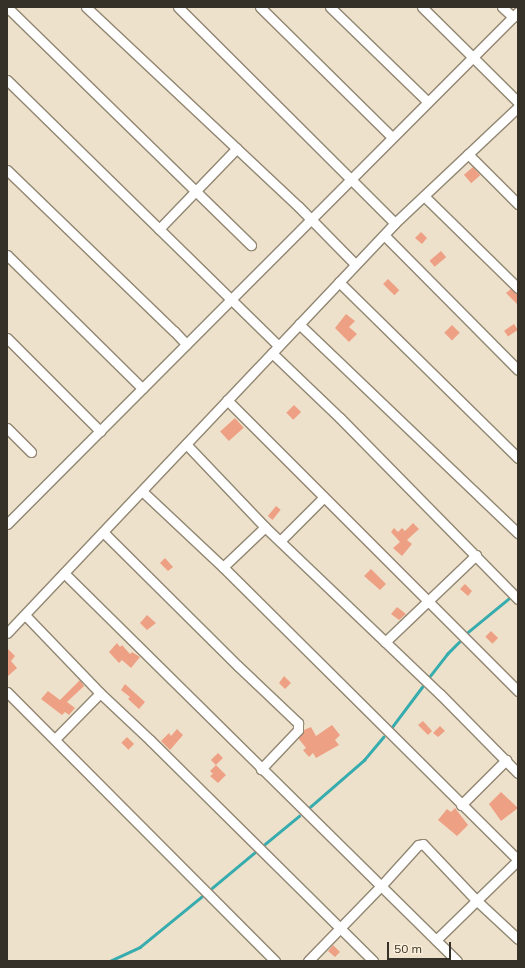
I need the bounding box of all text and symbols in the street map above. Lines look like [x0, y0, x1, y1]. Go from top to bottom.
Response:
scale bar [389, 934, 453, 960]
text: 50 m [394, 941, 422, 956]

